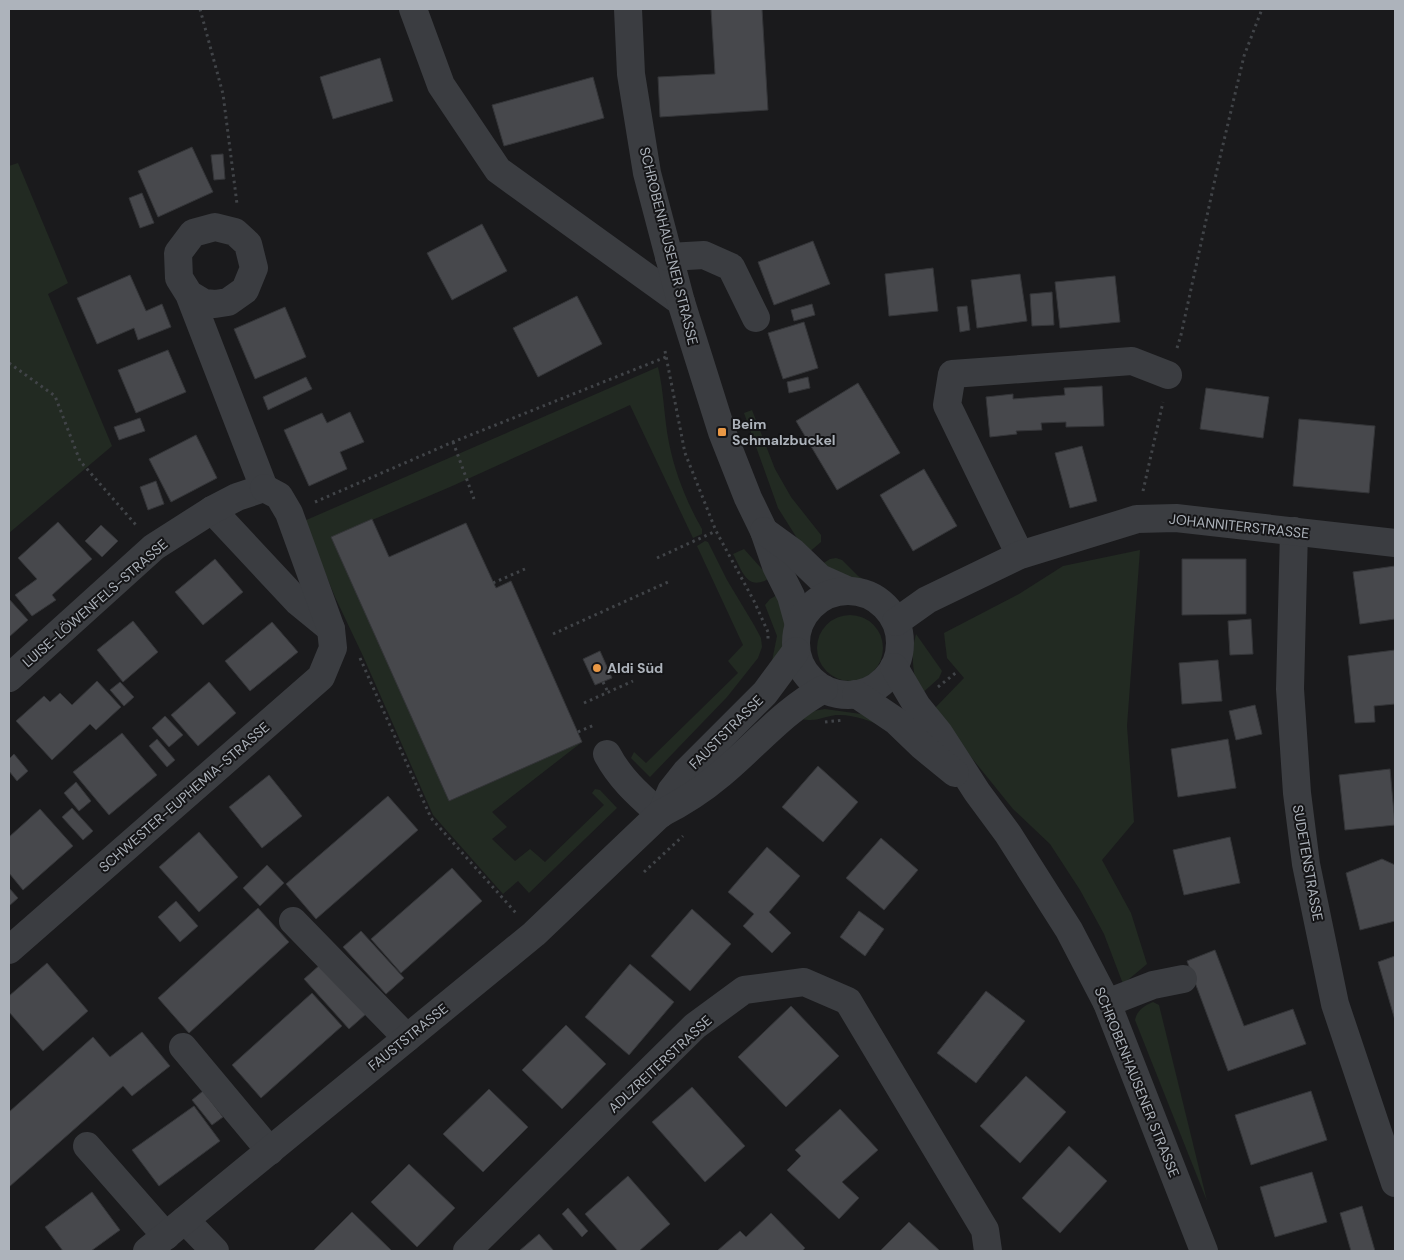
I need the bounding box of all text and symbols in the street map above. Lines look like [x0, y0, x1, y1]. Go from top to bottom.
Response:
street label: SCHROBENHAUSENER STRASSE [636, 145, 702, 347]
place label: Beim Schmalzbuckel [732, 415, 836, 449]
marker: Beim Schmalzbuckel [716, 426, 728, 438]
street label: JOHANNITERSTRASSE [1168, 510, 1310, 542]
street label: LUISE-LÖWENFELS-STRASSE [19, 535, 171, 671]
place label: Aldi Süd [607, 659, 663, 677]
marker: Aldi Süd [591, 662, 603, 674]
street label: FAUSTSTRASSE [685, 691, 767, 773]
street label: SCHWESTER-EUPHEMIA-STRASSE [95, 718, 273, 876]
street label: SUDETENSTRASSE [1289, 803, 1327, 923]
street label: SCHROBENHAUSENER STRASSE [1091, 984, 1184, 1180]
street label: FAUSTSTRASSE [364, 999, 452, 1075]
street label: ADLZREITERSTRASSE [605, 1011, 716, 1117]

